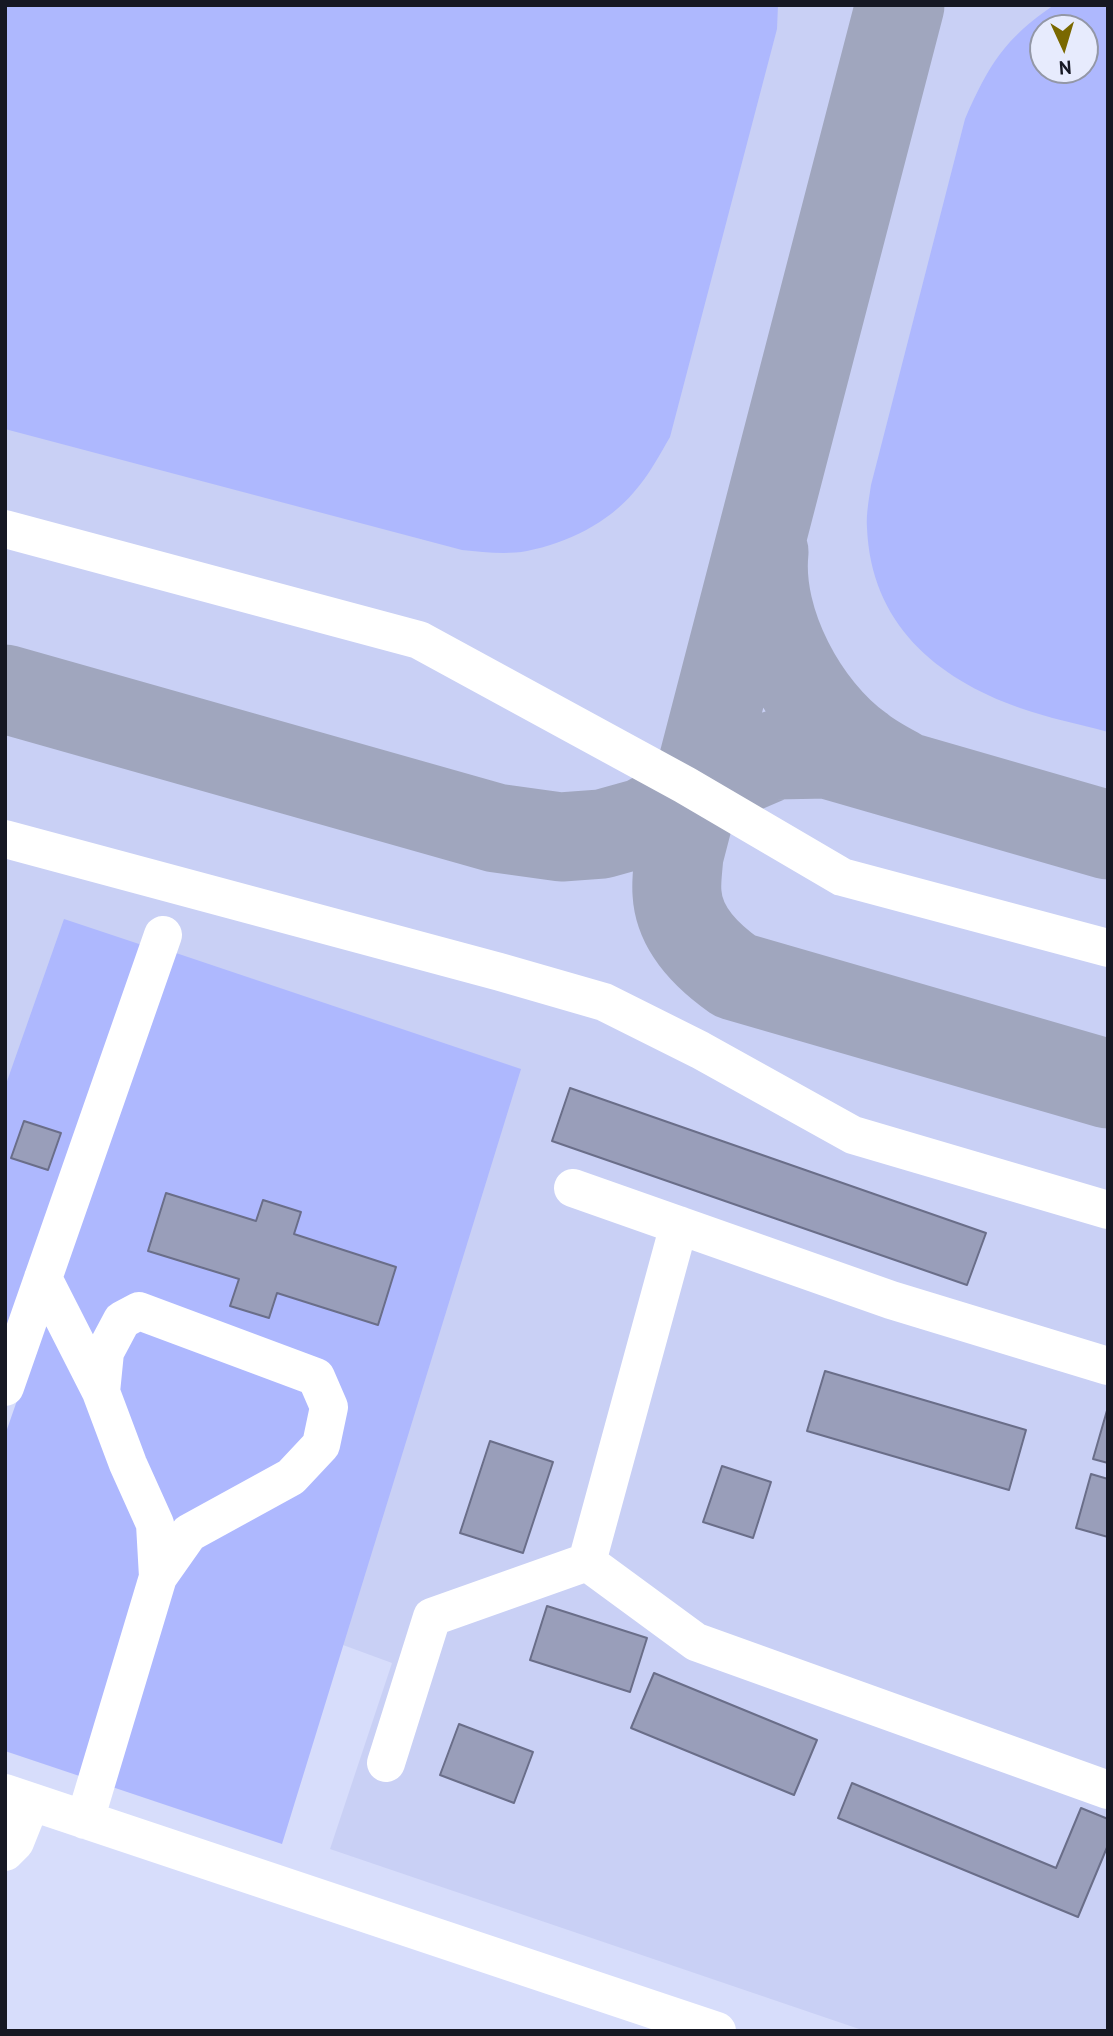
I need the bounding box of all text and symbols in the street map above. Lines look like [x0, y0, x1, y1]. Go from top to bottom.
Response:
north arrow [1029, 14, 1099, 84]
text: N [1058, 56, 1072, 80]

